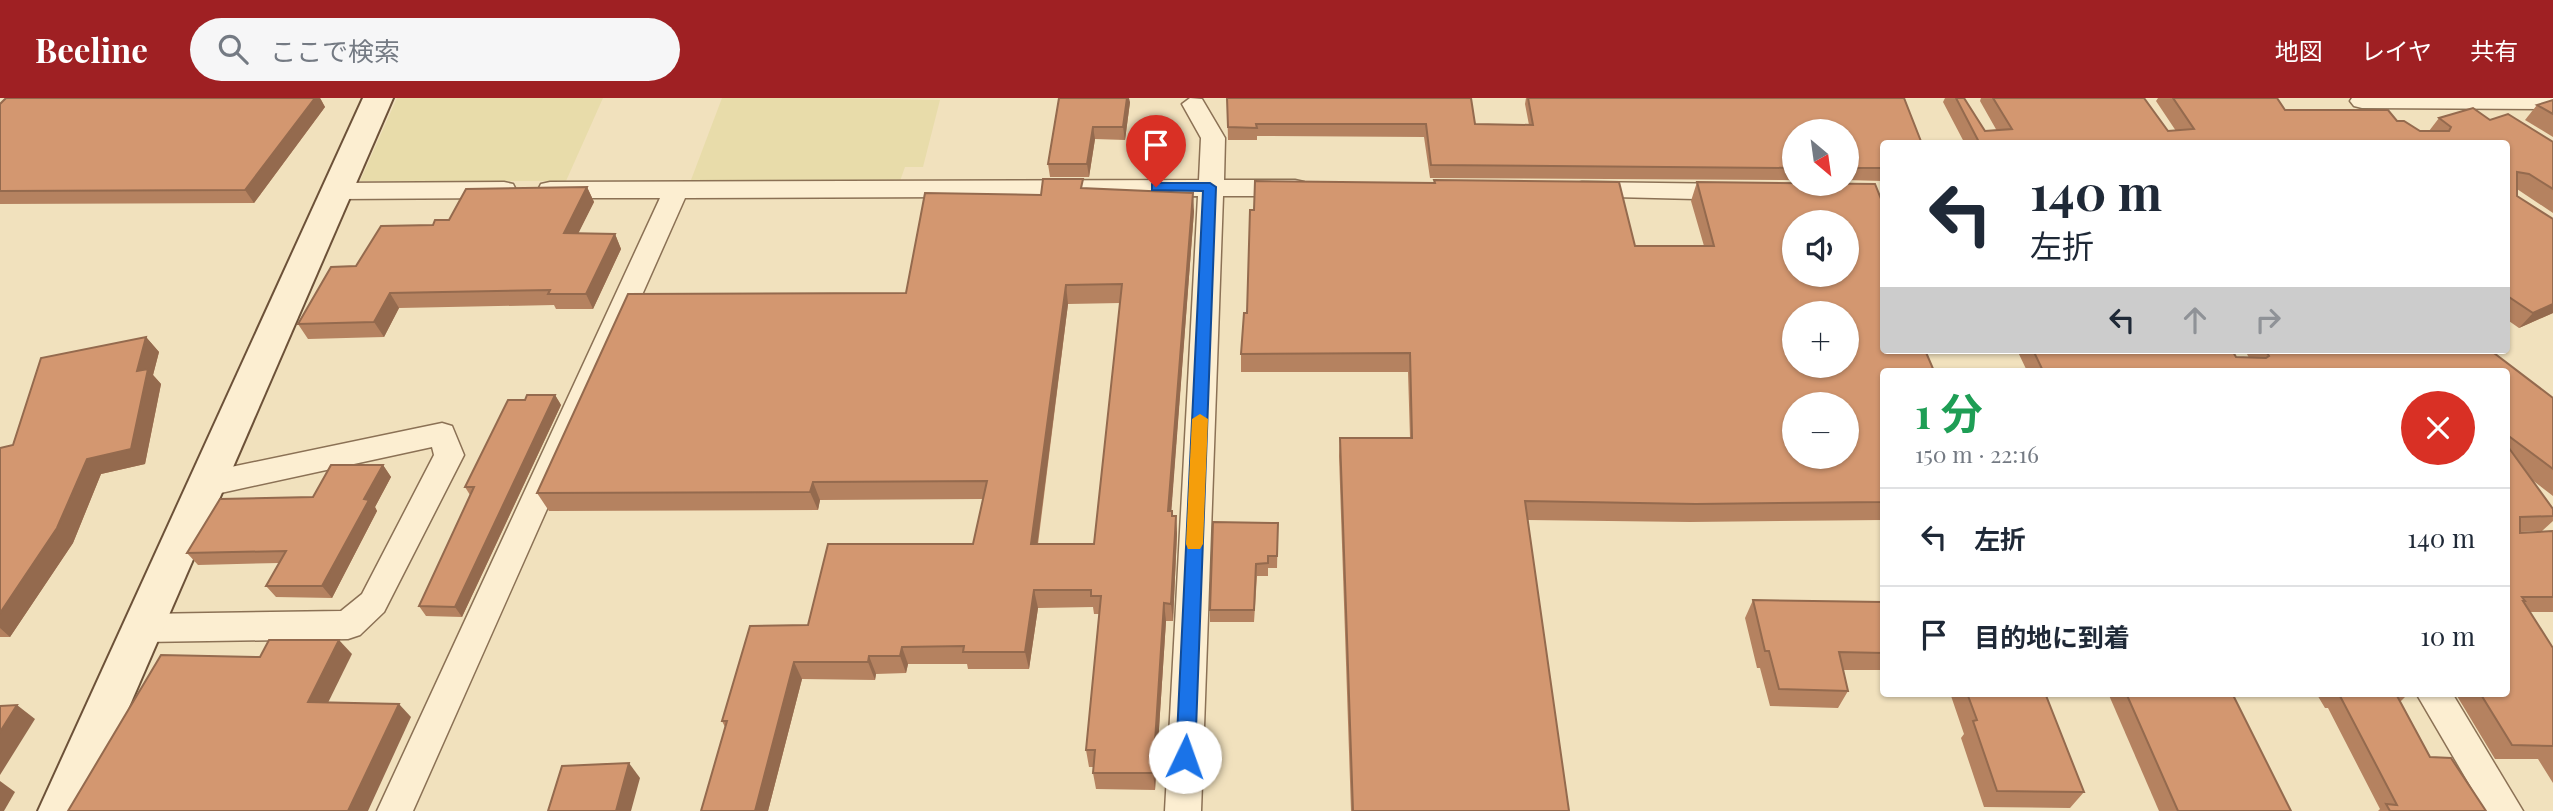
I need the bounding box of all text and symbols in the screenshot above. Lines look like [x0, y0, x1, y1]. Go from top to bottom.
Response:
search box [190, 18, 680, 81]
text: Beeline [35, 27, 148, 71]
icon: search [214, 30, 252, 68]
text: ここで検索 [270, 33, 400, 68]
text: 地図 [2275, 34, 2323, 66]
text: レイヤ [2361, 34, 2432, 66]
text: 共有 [2470, 34, 2518, 66]
pin [1126, 115, 1186, 187]
north arrow [1782, 119, 1858, 196]
map controls [1782, 119, 1859, 469]
icon: arrive [1137, 126, 1175, 164]
text: 140 m [2030, 158, 2162, 223]
icon: left [1915, 168, 2006, 259]
button: sound [1782, 210, 1859, 287]
text: 左折 [2030, 223, 2094, 266]
button: + [1782, 301, 1859, 378]
icon: left [2103, 301, 2141, 339]
icon: ahead [2176, 301, 2214, 339]
icon: right [2249, 301, 2287, 339]
text: 1 分 [1915, 384, 1983, 440]
button: close [2401, 391, 2475, 465]
button: − [1782, 392, 1859, 469]
text: 150 m · 22:16 [1915, 438, 2039, 469]
icon: left [1915, 518, 1953, 556]
text: 140 m [2407, 520, 2475, 555]
text: 左折 [1974, 521, 2026, 556]
icon: arrive [1915, 616, 1953, 654]
text: 10 m [2420, 618, 2475, 653]
text: 目的地に到着 [1974, 619, 2130, 654]
position arrow [1148, 720, 1222, 794]

